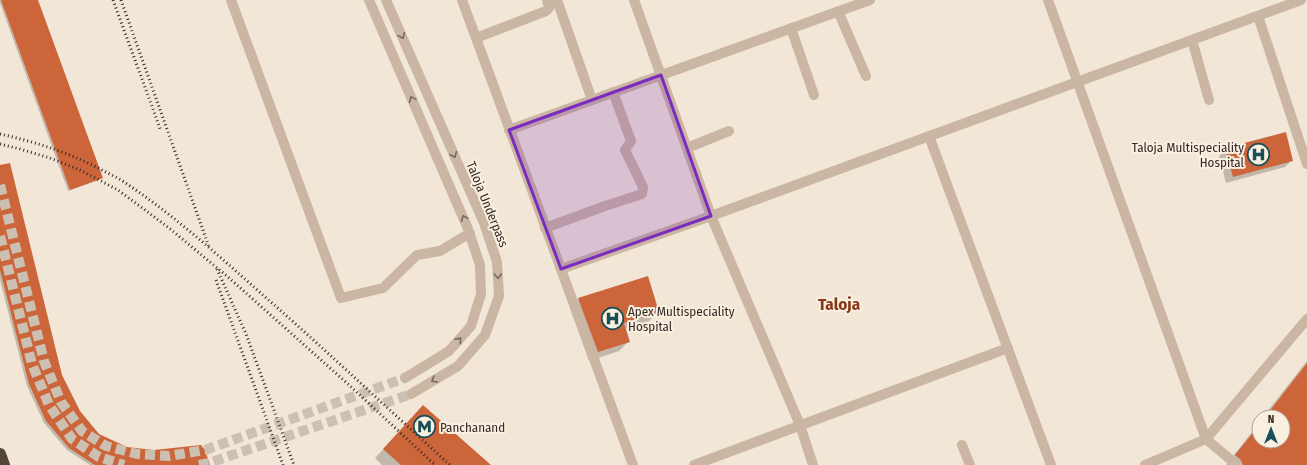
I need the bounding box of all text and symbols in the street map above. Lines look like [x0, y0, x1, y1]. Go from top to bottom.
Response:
one-way arrow [397, 32, 405, 39]
one-way arrow [409, 96, 417, 104]
place label: Taloja Multispeciality Hospital [1132, 140, 1245, 170]
hospital icon: Taloja Multispeciality Hospital [1246, 141, 1272, 167]
one-way arrow [449, 150, 457, 158]
street label: Taloja Underpass [464, 159, 512, 250]
one-way arrow [461, 215, 469, 223]
one-way arrow [493, 273, 502, 279]
district label: Taloja [818, 294, 861, 315]
place label: Apex Multispeciality Hospital [628, 304, 735, 334]
hospital icon: Apex Multispeciality Hospital [600, 305, 626, 331]
one-way arrow [454, 337, 461, 344]
one-way arrow [431, 375, 438, 383]
north arrow [1251, 409, 1291, 449]
text: N [1268, 413, 1274, 426]
metro station icon: Panchanand [412, 414, 438, 440]
place label: Panchanand [440, 420, 505, 435]

